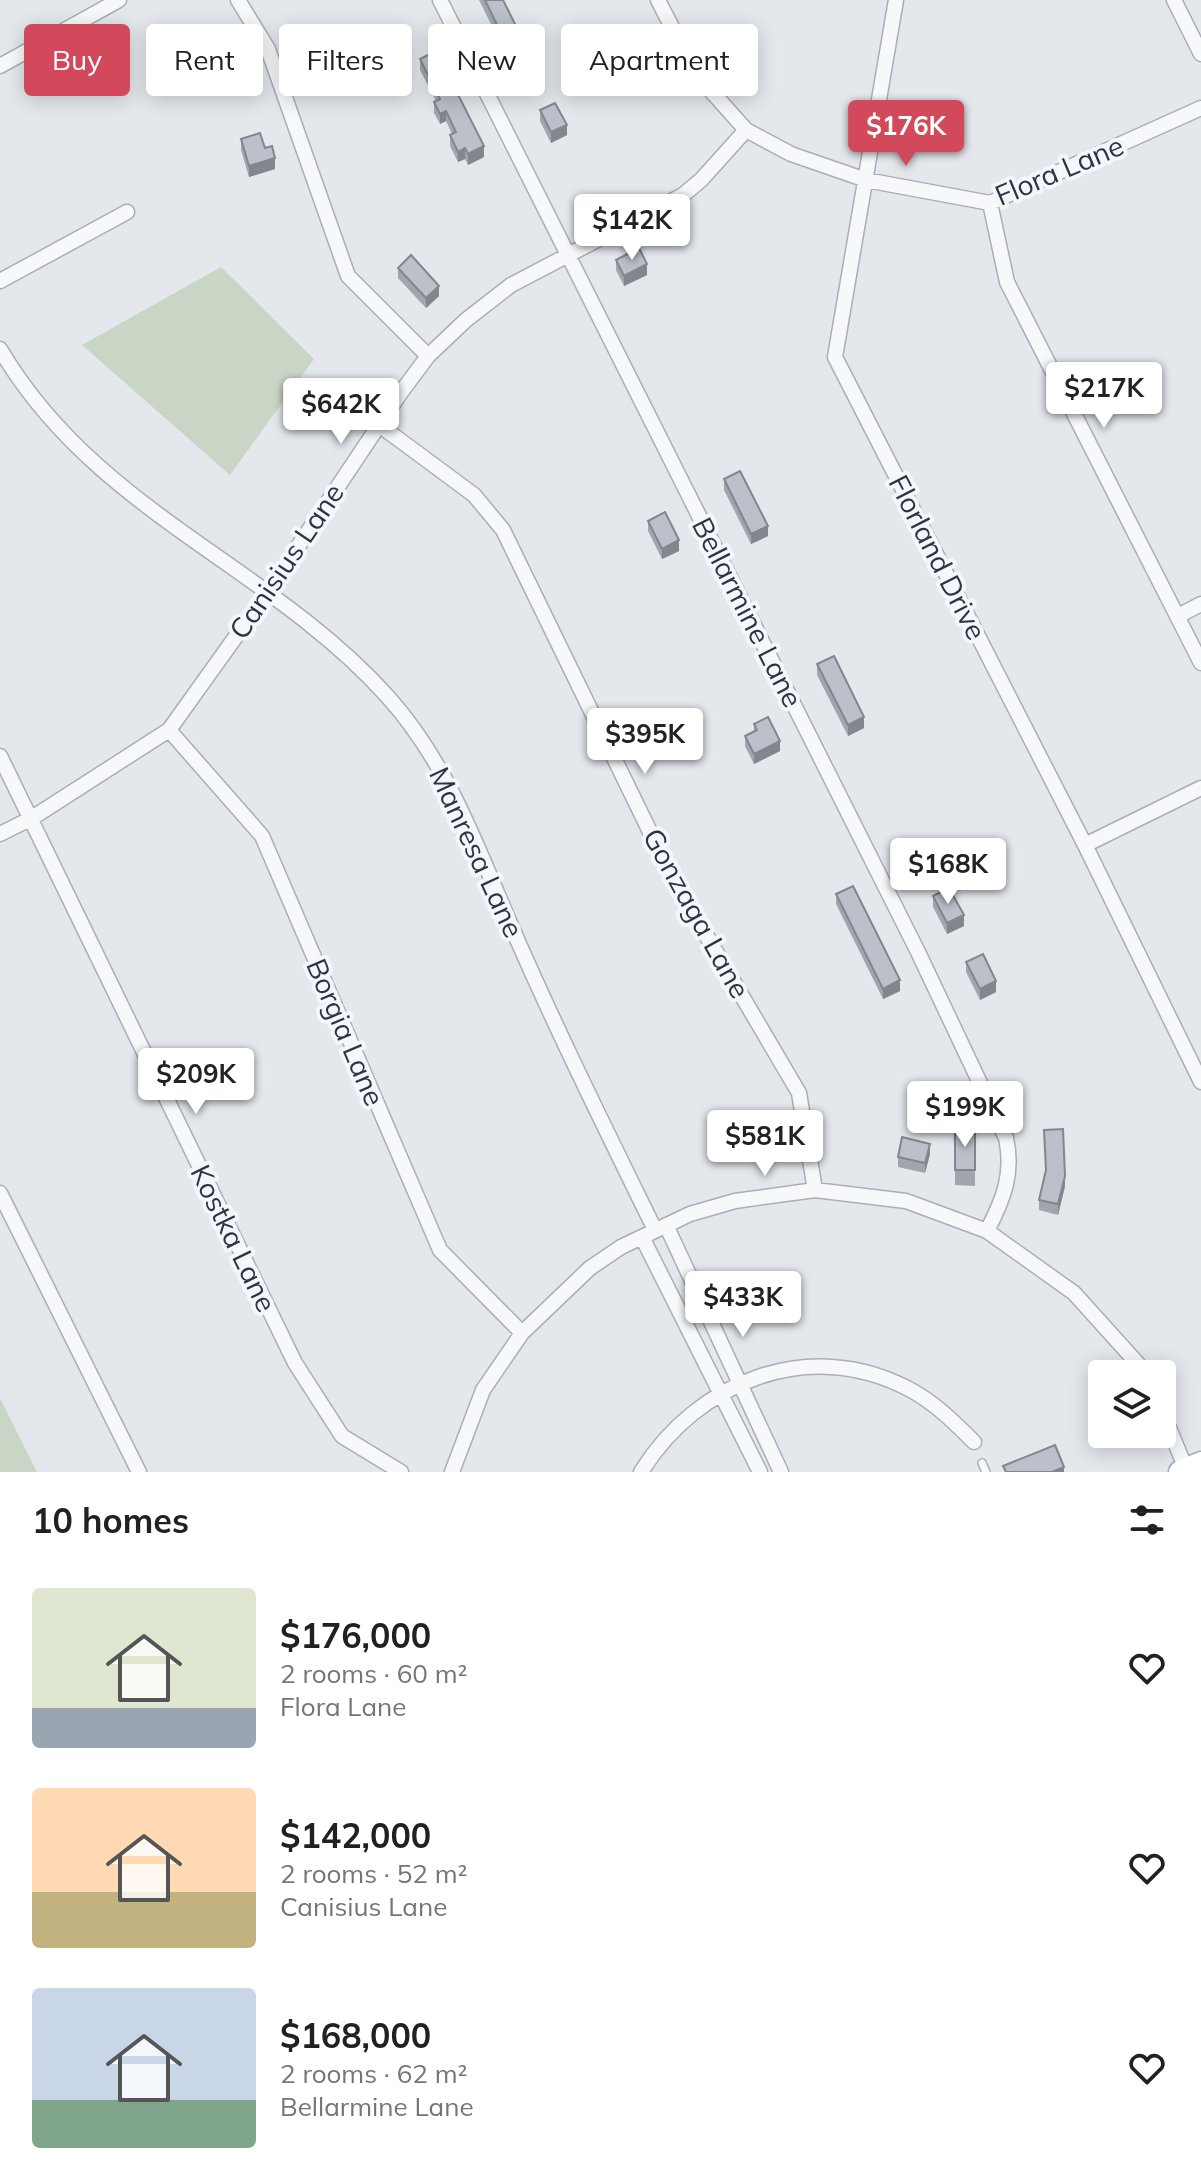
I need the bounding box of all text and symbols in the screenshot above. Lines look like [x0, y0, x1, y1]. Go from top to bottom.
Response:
chip: Buy [24, 24, 130, 96]
chip: Rent [146, 24, 263, 96]
chip: Filters [279, 24, 412, 96]
chip: New [428, 24, 545, 96]
chip: Apartment [561, 24, 758, 96]
pin: $176K [850, 100, 962, 168]
text: $176K [866, 109, 946, 142]
street label: Flora Lane [989, 127, 1129, 213]
pin: $142K [576, 194, 688, 262]
text: $142K [592, 203, 672, 236]
pin: $217K [1048, 362, 1160, 430]
text: $217K [1064, 371, 1144, 404]
pin: $642K [285, 378, 397, 446]
text: $642K [301, 387, 381, 420]
street label: Florland Drive [882, 469, 994, 645]
street label: Canisius Lane [221, 477, 351, 645]
street label: Bellarmine Lane [685, 511, 811, 713]
pin: $395K [589, 708, 701, 776]
text: $395K [605, 717, 685, 750]
street label: Manresa Lane [422, 761, 532, 943]
street label: Gonzaga Lane [636, 822, 758, 1004]
pin: $168K [892, 838, 1004, 906]
text: $168K [908, 847, 988, 880]
street label: Borgia Lane [299, 953, 393, 1111]
pin: $209K [140, 1048, 252, 1116]
text: $209K [156, 1057, 236, 1090]
pin: $199K [909, 1081, 1021, 1149]
text: $199K [925, 1090, 1005, 1123]
pin: $581K [709, 1110, 821, 1178]
text: $581K [725, 1119, 805, 1152]
street label: Kostka Lane [183, 1159, 285, 1317]
pin: $433K [687, 1271, 799, 1339]
text: $433K [703, 1280, 783, 1313]
map controls [1088, 1360, 1176, 1448]
button: layers [1088, 1360, 1176, 1448]
icon: filters [1125, 1498, 1169, 1542]
text: 10 homes [32, 1499, 189, 1542]
text: $176,000 [280, 1614, 431, 1657]
icon: home [96, 1620, 192, 1716]
icon: heart [1125, 1646, 1169, 1690]
text: 2 rooms · 60 m² [280, 1657, 467, 1690]
text: Flora Lane [280, 1690, 407, 1723]
text: $142,000 [280, 1814, 431, 1857]
icon: home [96, 1820, 192, 1916]
icon: heart [1125, 1846, 1169, 1890]
text: 2 rooms · 52 m² [280, 1857, 467, 1890]
text: Canisius Lane [280, 1890, 447, 1923]
text: $168,000 [280, 2014, 431, 2057]
icon: home [96, 2020, 192, 2116]
icon: heart [1125, 2046, 1169, 2090]
text: 2 rooms · 62 m² [280, 2057, 467, 2090]
text: Bellarmine Lane [280, 2090, 474, 2123]

